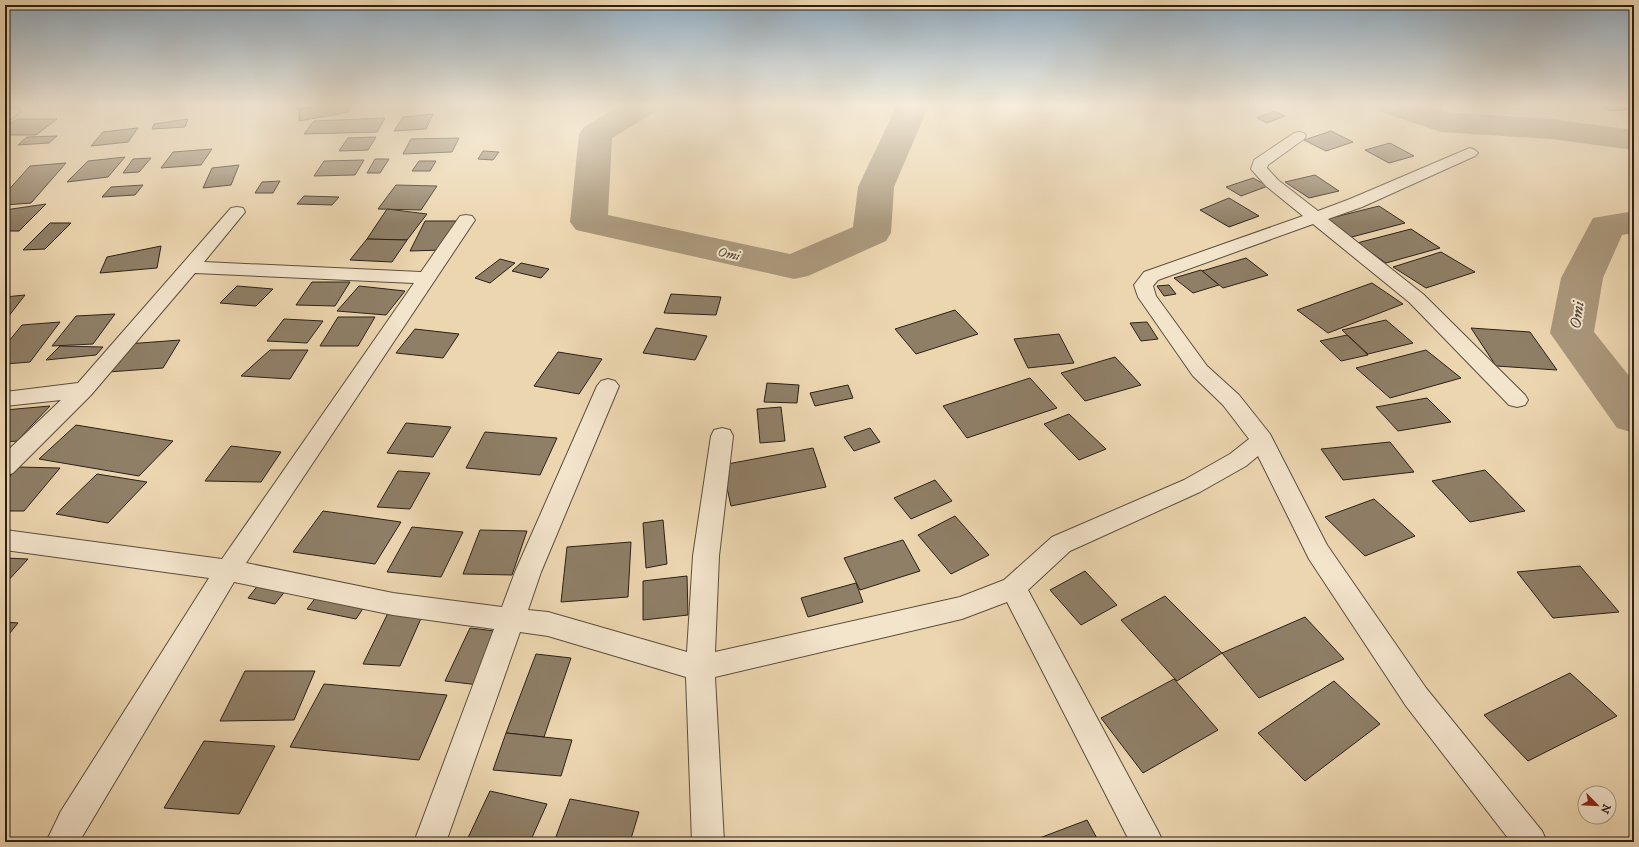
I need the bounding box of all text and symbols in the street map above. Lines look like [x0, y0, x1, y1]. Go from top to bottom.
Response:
water label: Omi [716, 244, 743, 264]
water label: Omi [1565, 299, 1589, 330]
north arrow [1577, 785, 1617, 825]
text: N [1597, 802, 1613, 816]

